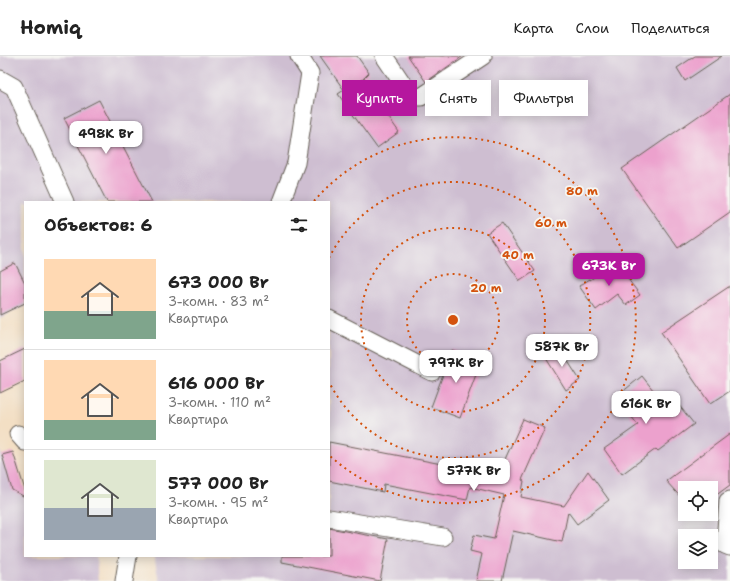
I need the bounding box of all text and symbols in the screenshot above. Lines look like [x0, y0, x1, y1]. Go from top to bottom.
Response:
text: Homiq [20, 15, 81, 40]
text: Карта [513, 19, 554, 37]
text: Слои [576, 19, 609, 37]
text: Поделиться [631, 19, 710, 37]
chip: Купить [342, 80, 417, 116]
chip: Снять [425, 80, 491, 116]
chip: Фильтры [499, 80, 588, 116]
pin: 498K Br [69, 121, 143, 155]
text: 498K Br [78, 125, 134, 142]
text: 80 m [566, 183, 598, 199]
text: Объектов: 6 [44, 214, 153, 236]
icon: filters [288, 214, 310, 236]
text: 60 m [535, 215, 567, 231]
text: 40 m [502, 247, 534, 263]
pin: 673K Br [572, 253, 646, 287]
text: 673K Br [582, 257, 636, 274]
text: 673 000 Br [168, 271, 269, 293]
icon: home [76, 275, 124, 323]
text: 20 m [470, 280, 502, 296]
text: 3-комн. · 83 m² [168, 293, 269, 310]
text: Квартира [168, 310, 228, 327]
centre of rings [446, 313, 460, 327]
pin: 587K Br [525, 334, 599, 368]
text: 587K Br [535, 338, 589, 355]
pin: 797K Br [419, 350, 493, 384]
text: 797K Br [428, 354, 484, 371]
text: 616 000 Br [168, 372, 265, 394]
icon: home [76, 376, 124, 424]
pin: 616K Br [609, 391, 683, 425]
text: 3-комн. · 110 m² [168, 394, 271, 411]
text: 616K Br [620, 395, 672, 412]
text: Квартира [168, 411, 228, 428]
pin: 577K Br [437, 458, 511, 492]
text: 577K Br [447, 462, 501, 479]
text: 577 000 Br [168, 472, 269, 494]
icon: home [76, 476, 124, 524]
map controls [678, 481, 718, 569]
button: locate [678, 481, 718, 521]
text: 3-комн. · 95 m² [168, 494, 269, 511]
text: Квартира [168, 511, 228, 528]
button: layers [678, 529, 718, 569]

